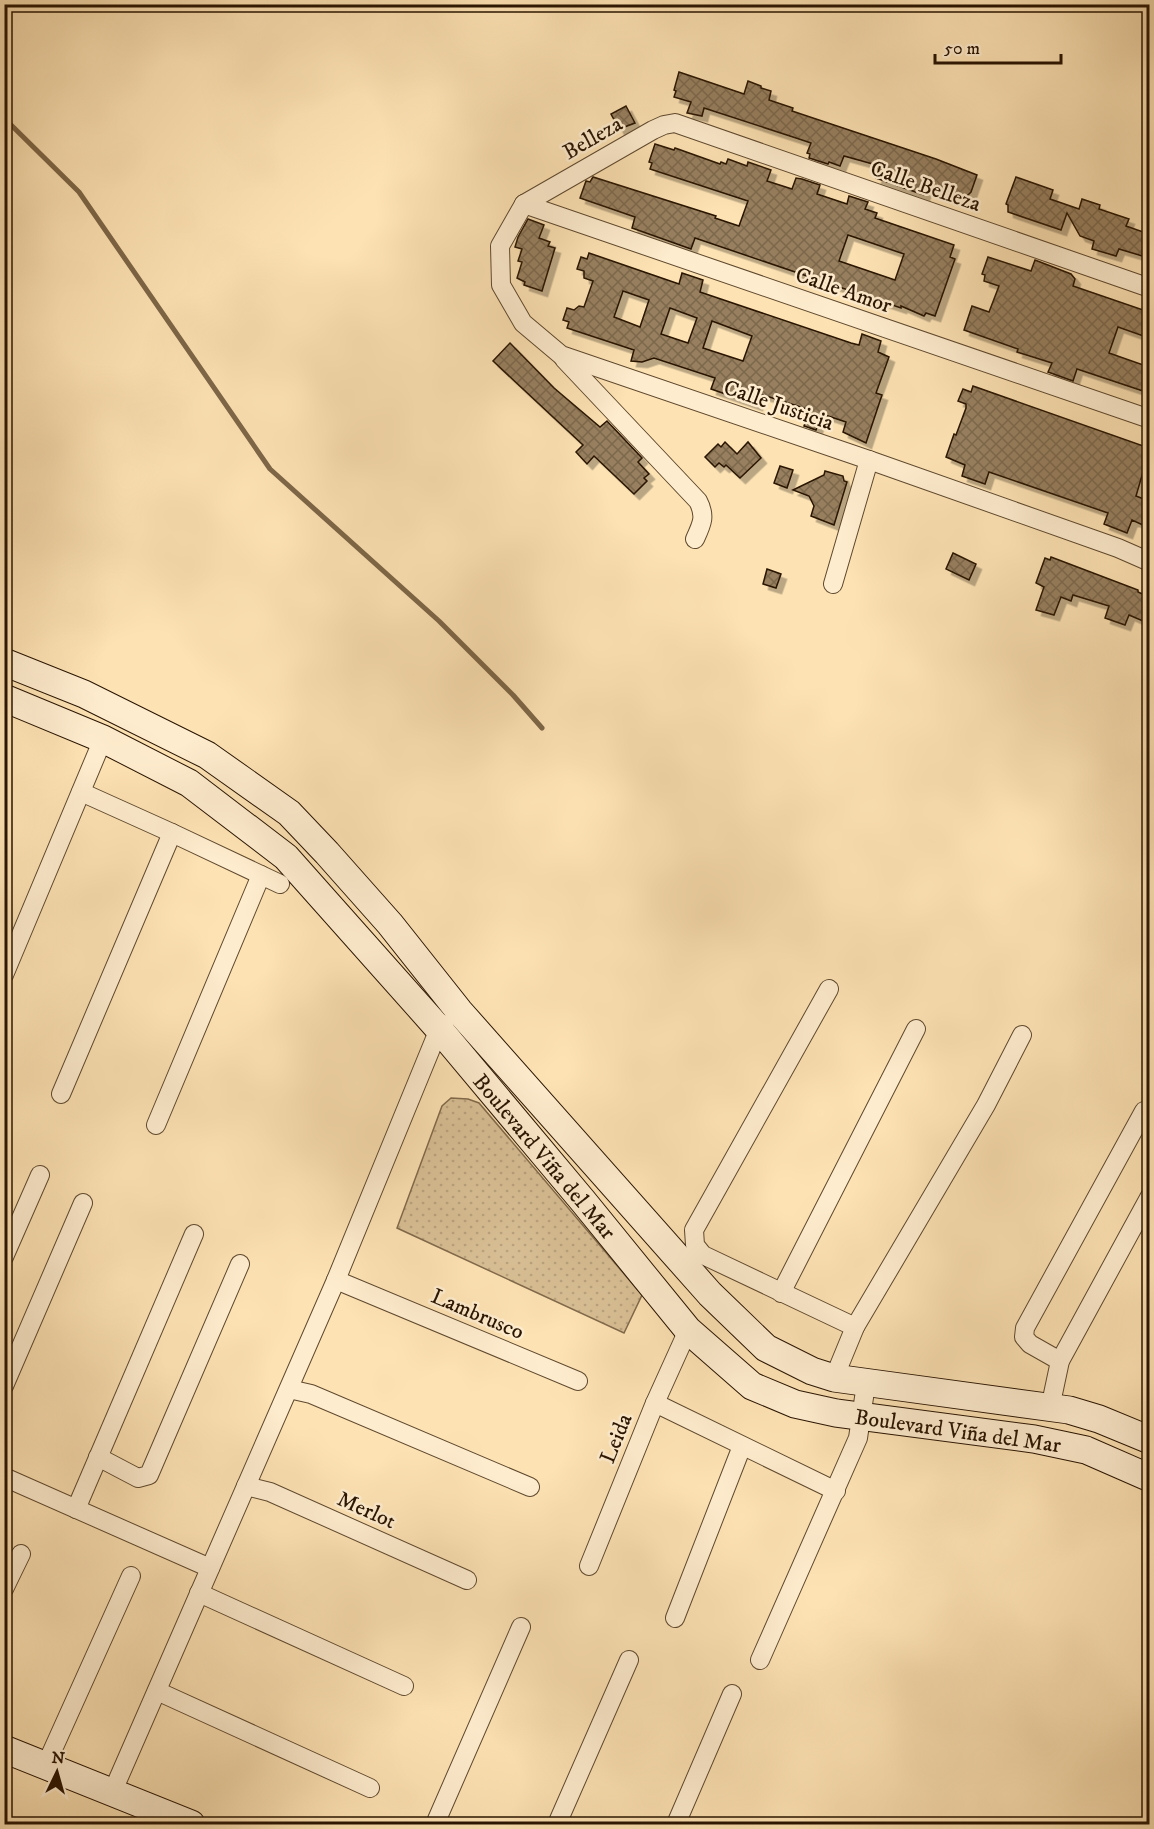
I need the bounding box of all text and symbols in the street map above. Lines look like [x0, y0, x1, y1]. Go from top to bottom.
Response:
scale bar [935, 27, 1061, 65]
text: 50 m [944, 38, 980, 60]
street label: Belleza [558, 110, 628, 166]
street label: Calle Belleza [867, 155, 985, 218]
street label: Calle Amor [792, 261, 896, 320]
street label: Calle Justicia [720, 374, 838, 437]
street label: Boulevard Viña del Mar [467, 1069, 621, 1246]
street label: Lambrusco [427, 1283, 528, 1346]
street label: Boulevard Viña del Mar [853, 1404, 1063, 1459]
street label: Leida [594, 1409, 639, 1467]
street label: Merlot [333, 1486, 400, 1535]
north arrow [27, 1742, 87, 1802]
text: N [51, 1748, 66, 1769]

